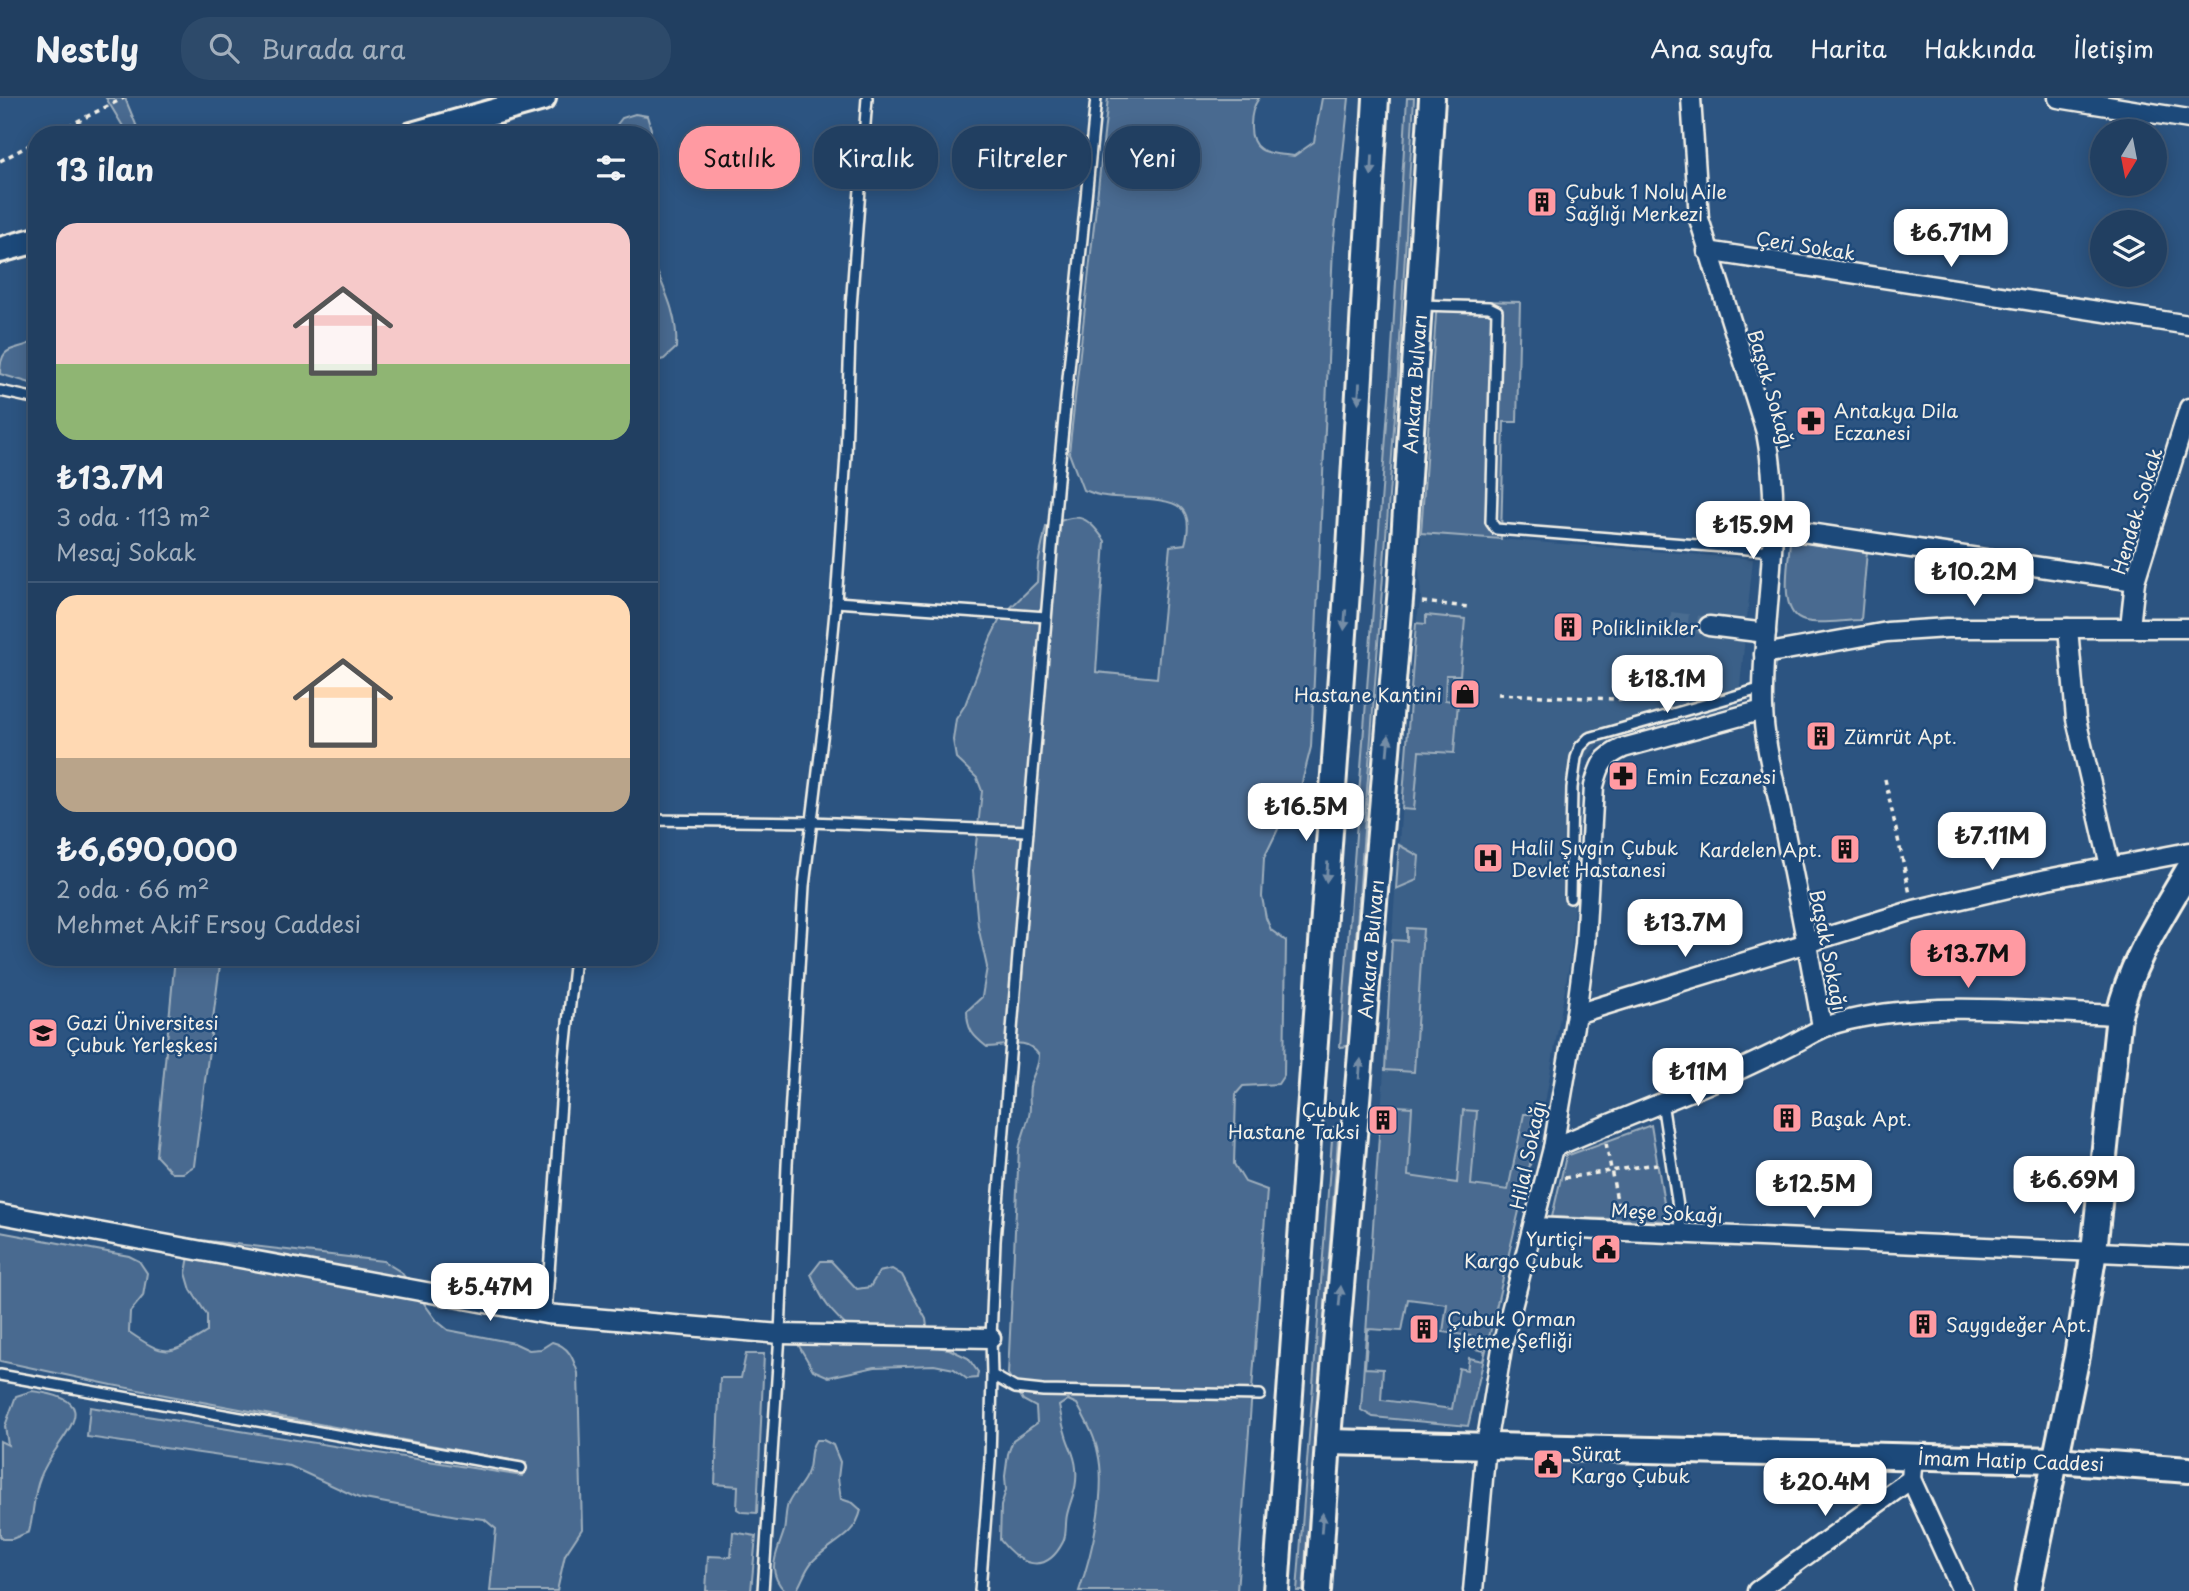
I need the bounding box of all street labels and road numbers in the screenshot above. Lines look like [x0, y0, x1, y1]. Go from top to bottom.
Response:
street label: Çeri Sokak [1754, 223, 1858, 267]
street label: Ankara Bulvarı [1395, 313, 1433, 455]
street label: Başak Sokağı [1742, 326, 1802, 452]
street label: Hendek Sokak [2103, 444, 2169, 578]
street label: Ankara Bulvarı [1350, 878, 1390, 1020]
street label: Başak Sokağı [1804, 887, 1854, 1013]
street label: Hilal Sokağı [1502, 1098, 1552, 1212]
street label: Meşe Sokağı [1610, 1195, 1724, 1229]
street label: İmam Hatip Caddesi [1917, 1443, 2105, 1477]

